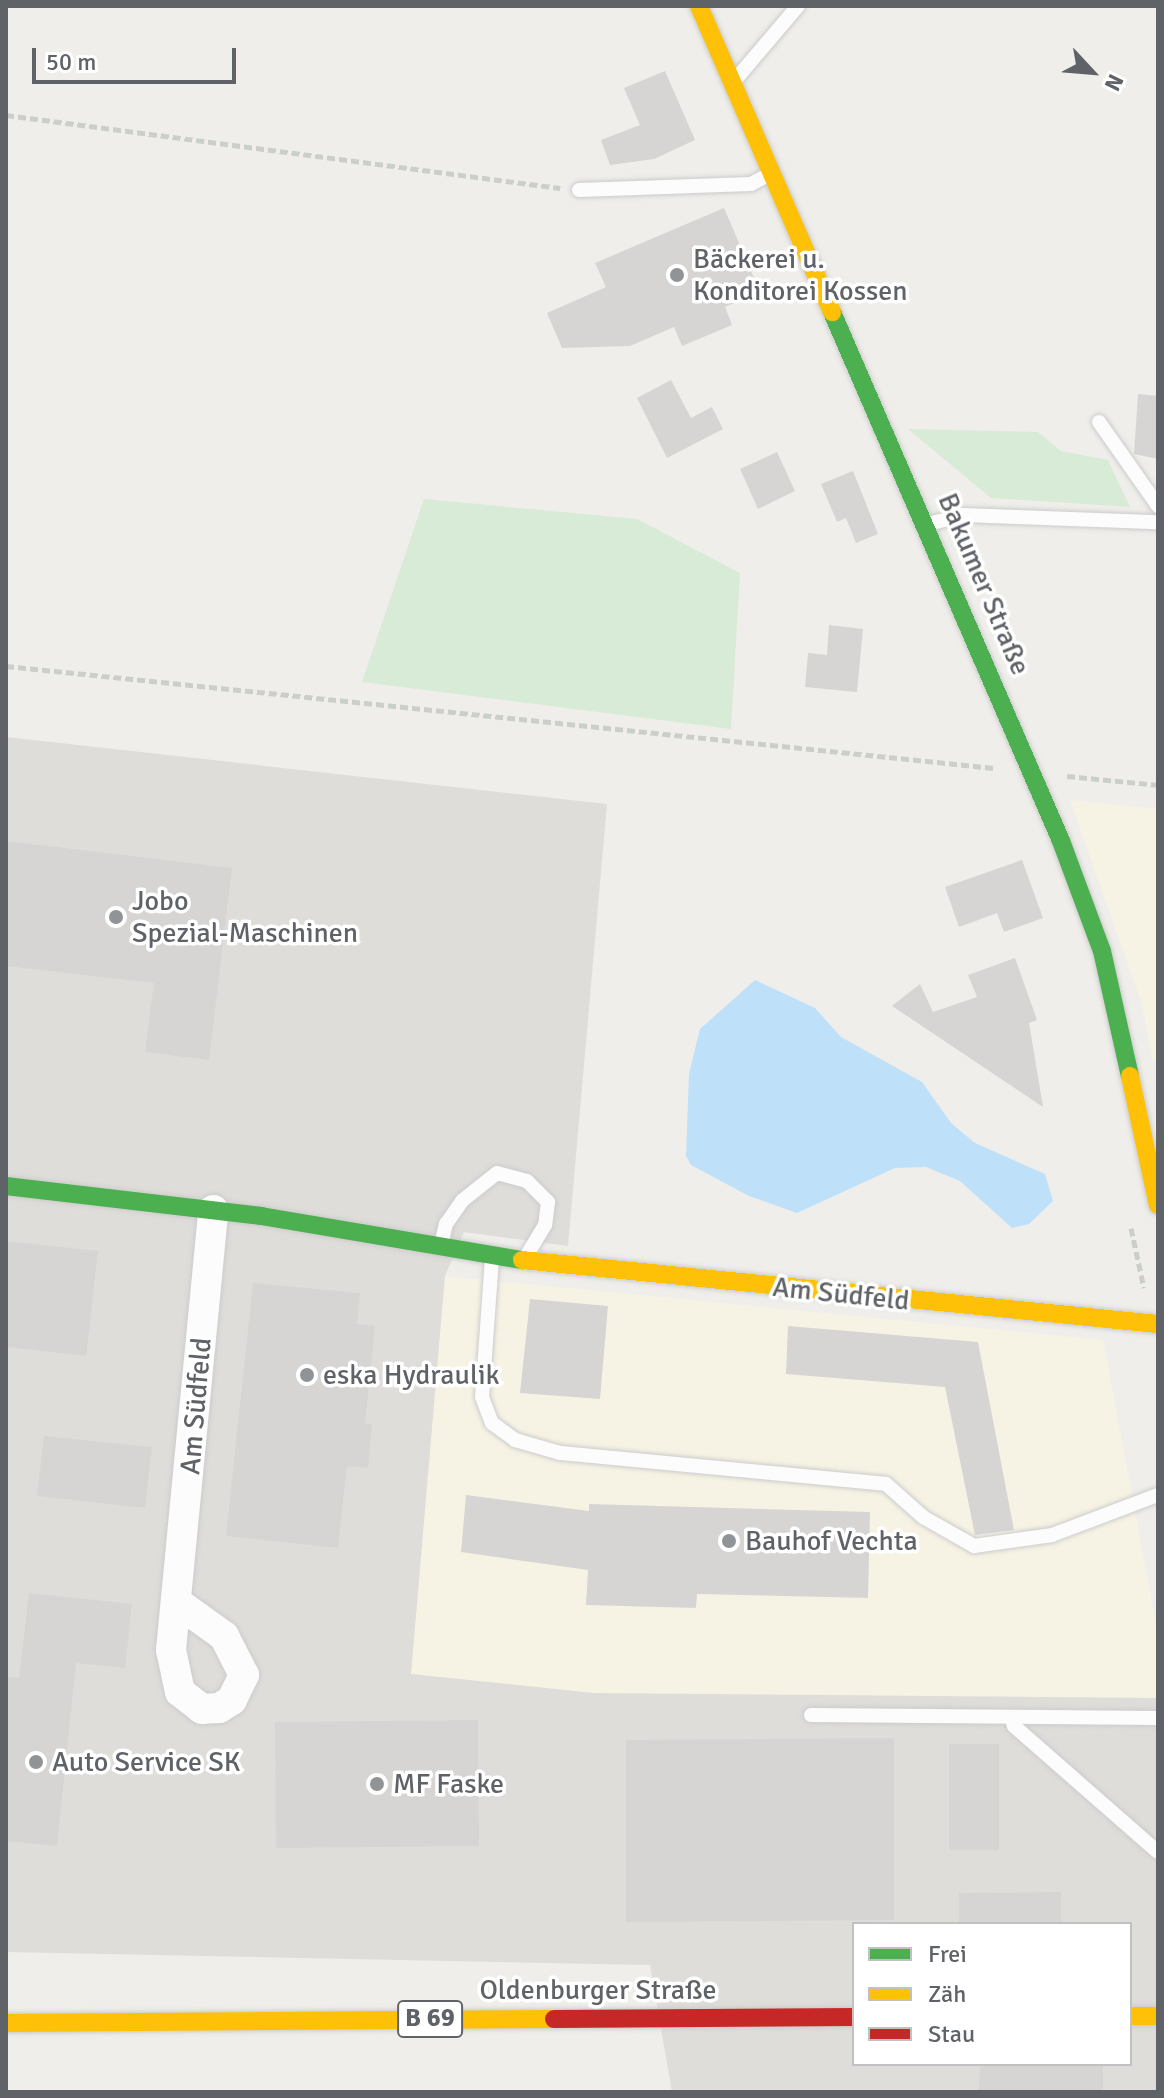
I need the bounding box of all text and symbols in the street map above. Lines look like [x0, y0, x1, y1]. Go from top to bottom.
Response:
scale bar [36, 32, 240, 82]
north arrow [1052, 32, 1132, 112]
text: 50 m [46, 47, 96, 77]
text: N [1099, 70, 1130, 96]
place label: Bäckerei u. Konditorei Kossen [693, 242, 907, 308]
marker: Bäckerei u. Konditorei Kossen [668, 266, 686, 284]
street label: Bakumer Straße [931, 488, 1037, 680]
place label: Jobo Spezial-Maschinen [132, 884, 358, 950]
marker: Jobo Spezial-Maschinen [107, 908, 125, 926]
street label: Am Südfeld [771, 1270, 911, 1318]
street label: Am Südfeld [173, 1336, 219, 1476]
place label: eska Hydraulik [323, 1358, 500, 1392]
marker: eska Hydraulik [298, 1366, 316, 1384]
place label: Bauhof Vechta [745, 1524, 918, 1558]
marker: Bauhof Vechta [720, 1532, 738, 1550]
place label: Auto Service SK [52, 1745, 241, 1779]
marker: Auto Service SK [27, 1753, 45, 1771]
place label: MF Faske [393, 1767, 504, 1801]
marker: MF Faske [368, 1775, 386, 1793]
legend [852, 1922, 1132, 2066]
text: Frei [928, 1939, 967, 1969]
street label: Oldenburger Straße [479, 1973, 717, 2007]
text: Zäh [928, 1979, 966, 2009]
road number: B 69 [396, 1997, 464, 2041]
text: Stau [928, 2019, 975, 2049]

